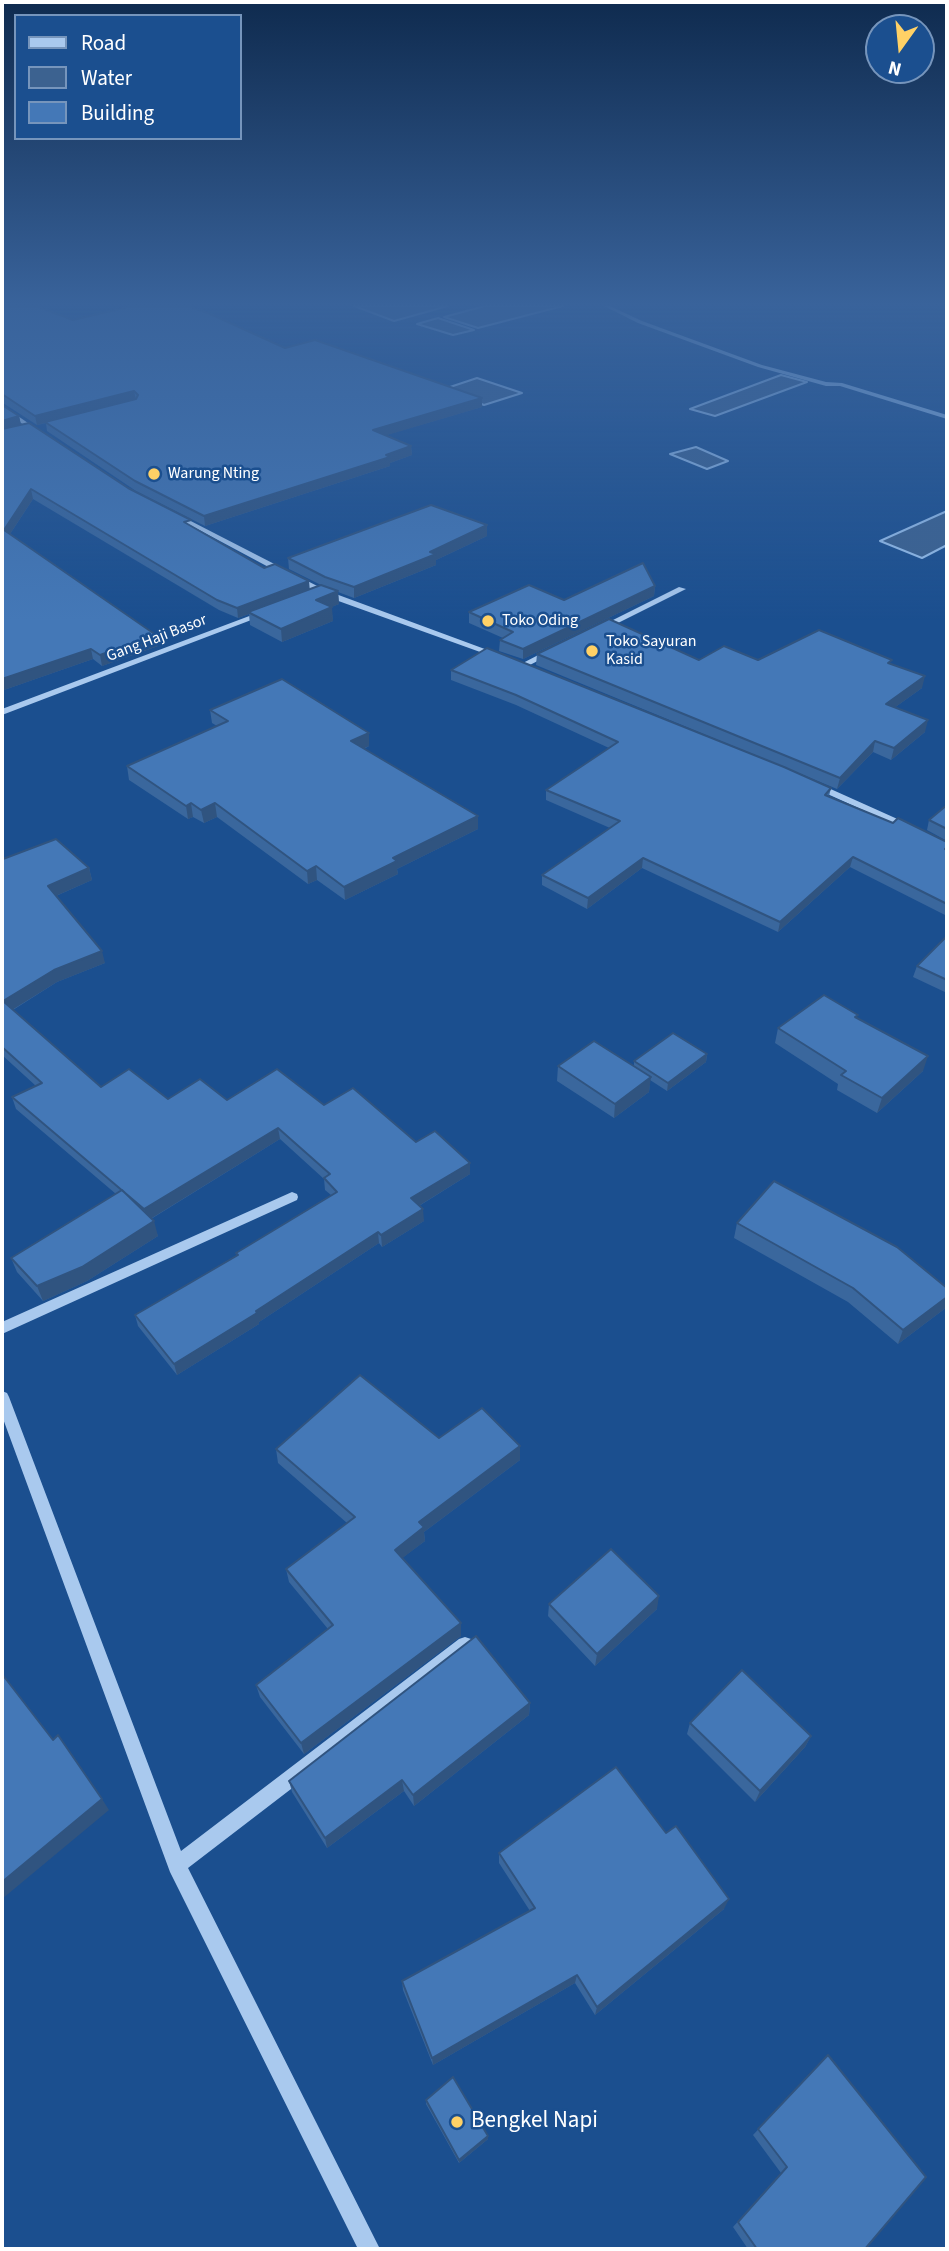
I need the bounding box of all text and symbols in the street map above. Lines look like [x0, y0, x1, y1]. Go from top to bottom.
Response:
legend [14, 14, 242, 140]
north arrow [865, 14, 935, 84]
text: Road [81, 28, 126, 58]
text: N [885, 53, 905, 83]
text: Water [81, 63, 132, 93]
text: Building [81, 98, 154, 128]
place label: Warung Nting [168, 464, 259, 484]
marker: Warung Nting [146, 466, 162, 482]
street label: Gang Haji Basor [104, 611, 210, 667]
place label: Toko Oding [502, 611, 578, 631]
marker: Toko Oding [480, 613, 496, 629]
place label: Toko Sayuran Kasid [606, 632, 696, 670]
marker: Toko Sayuran Kasid [584, 643, 600, 659]
place label: Bengkel Napi [471, 2108, 598, 2136]
marker: Bengkel Napi [449, 2114, 465, 2130]

